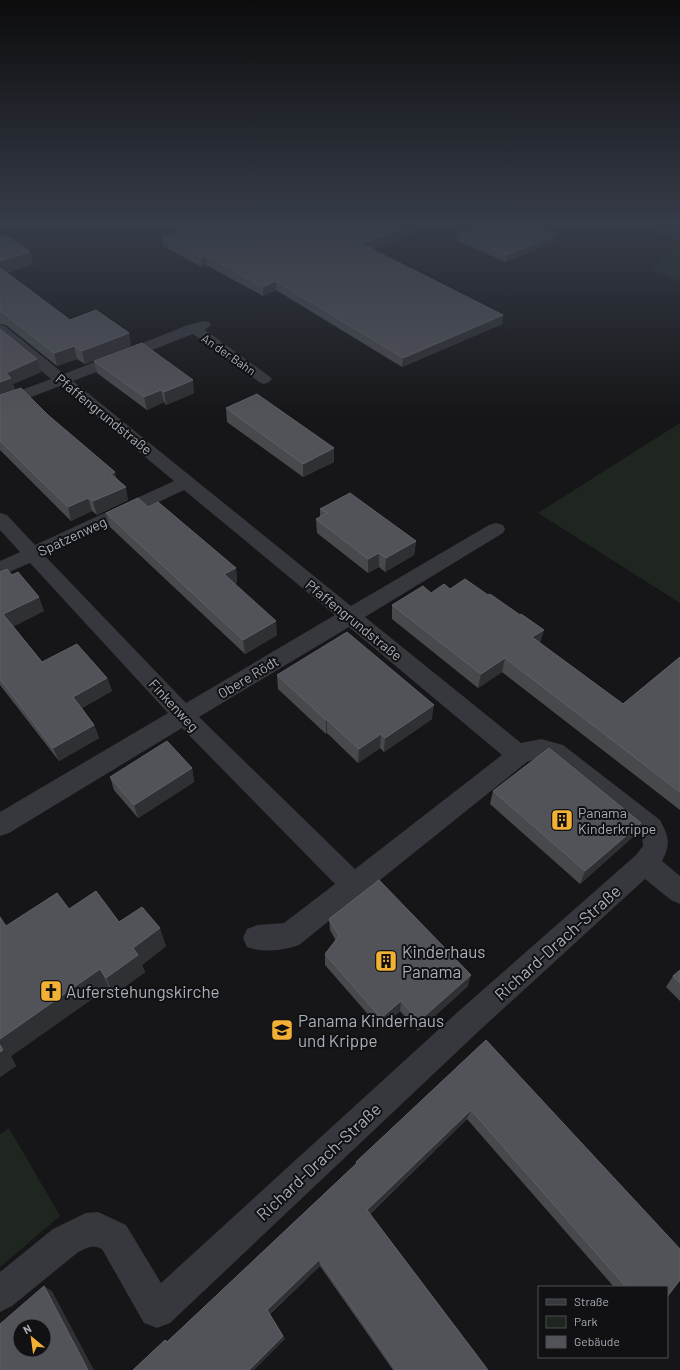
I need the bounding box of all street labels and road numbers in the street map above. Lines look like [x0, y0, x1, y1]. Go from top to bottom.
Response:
street label: An der Bahn [199, 330, 259, 378]
street label: Pfaffengrundstraße [52, 370, 156, 458]
street label: Spatzenweg [35, 513, 109, 559]
street label: Pfaffengrundstraße [302, 576, 406, 664]
street label: Obere Rödt [215, 652, 281, 702]
street label: Finkenweg [145, 675, 203, 735]
street label: Richard-Drach-Straße [490, 880, 624, 1004]
street label: Richard-Drach-Straße [252, 1098, 384, 1224]

